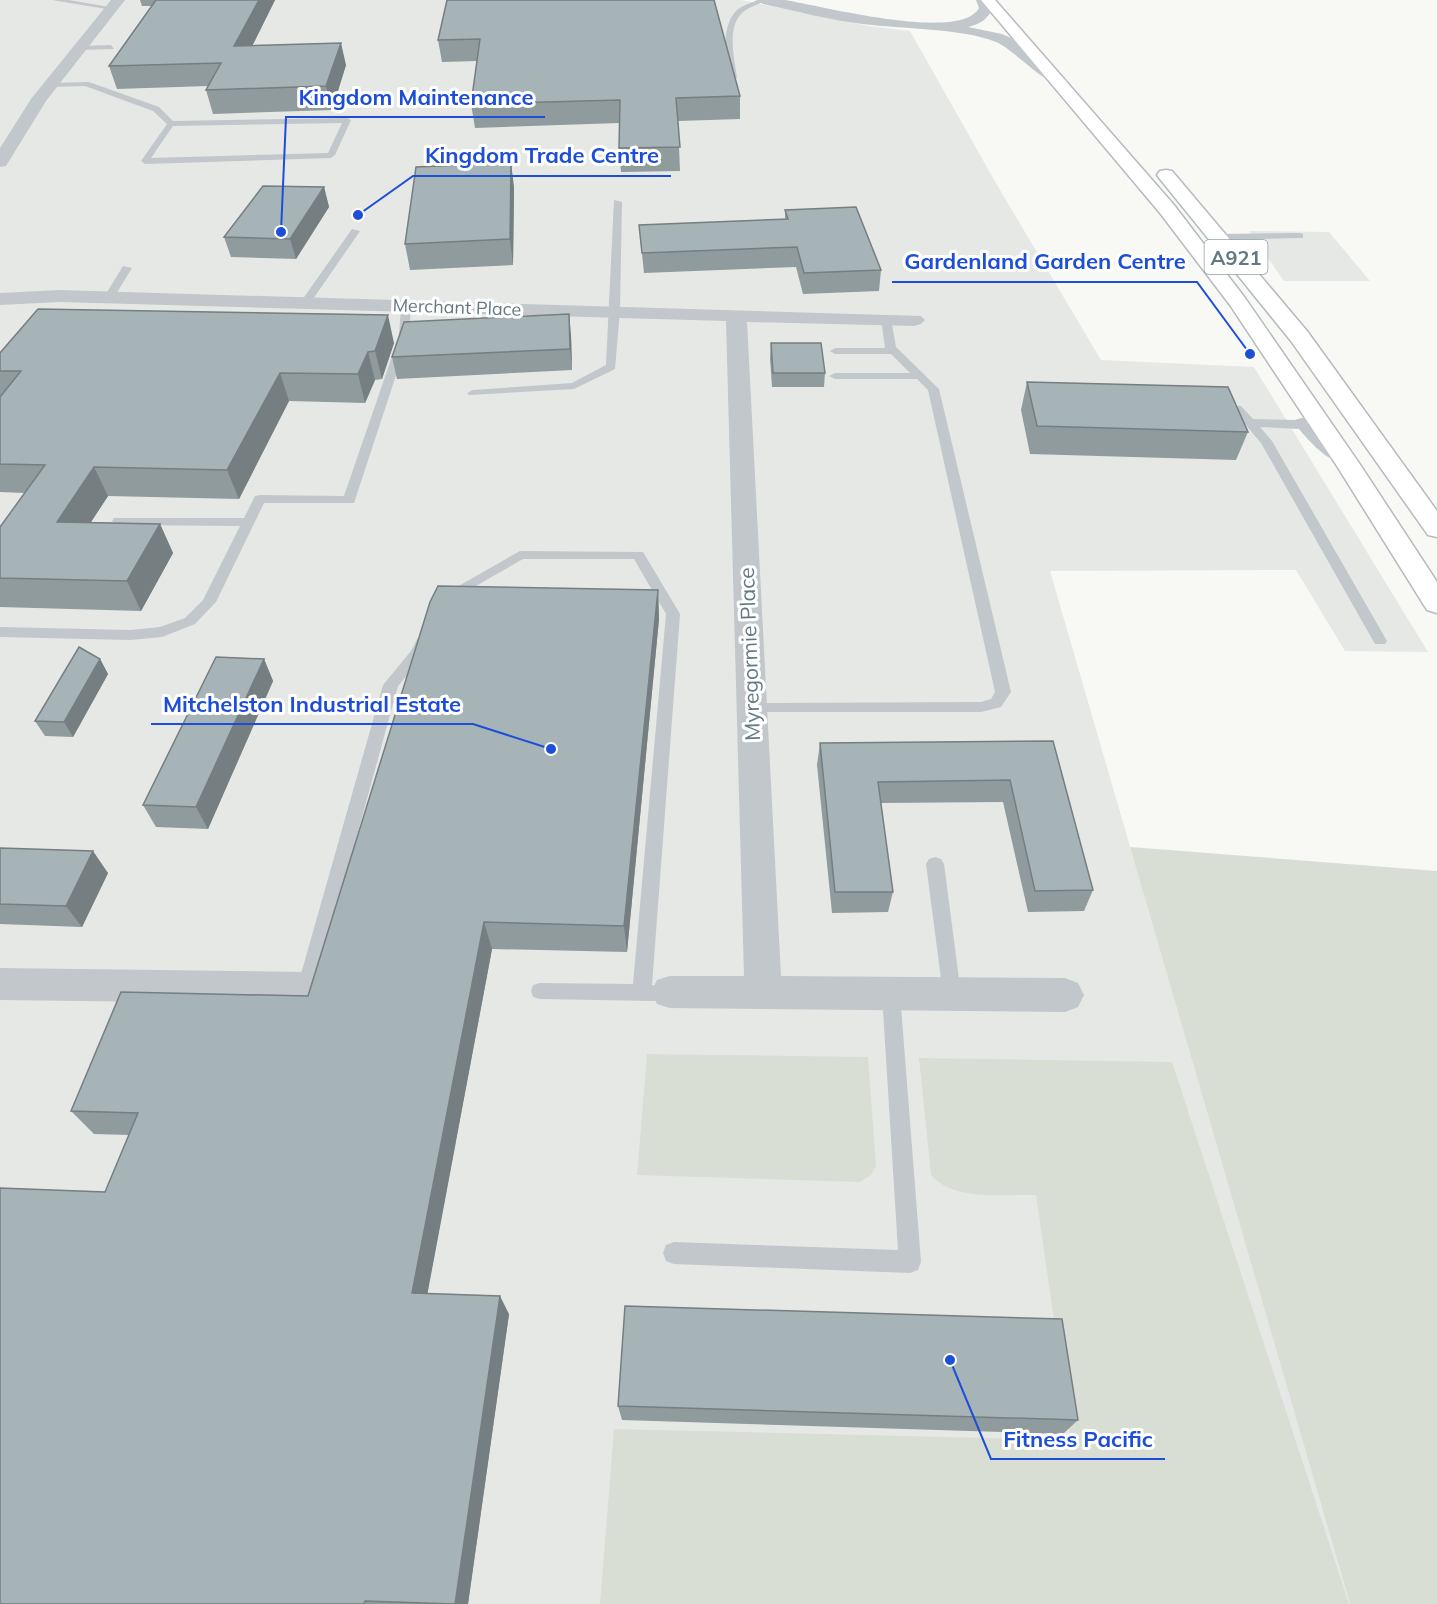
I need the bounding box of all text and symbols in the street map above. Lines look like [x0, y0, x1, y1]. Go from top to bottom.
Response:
callout: Kingdom Maintenance [286, 77, 545, 117]
text: Kingdom Maintenance [299, 83, 533, 111]
callout: Kingdom Trade Centre [413, 136, 671, 176]
text: Kingdom Trade Centre [425, 141, 659, 169]
road number: A921 [1204, 240, 1268, 274]
callout: Gardenland Garden Centre [892, 242, 1197, 282]
text: Gardenland Garden Centre [904, 247, 1186, 275]
street label: Merchant Place [392, 293, 522, 321]
street label: Myregormie Place [733, 567, 765, 741]
callout: Mitchelston Industrial Estate [151, 684, 473, 724]
text: Mitchelston Industrial Estate [163, 690, 461, 718]
callout: Fitness Pacific [991, 1419, 1165, 1459]
text: Fitness Pacific [1003, 1425, 1153, 1453]

